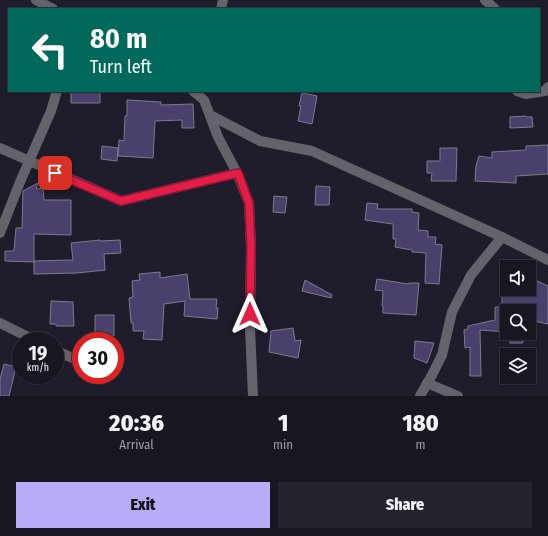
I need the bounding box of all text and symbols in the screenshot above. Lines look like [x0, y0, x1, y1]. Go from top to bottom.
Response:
text: 80 m [90, 22, 147, 55]
icon: left [24, 24, 76, 76]
text: Turn left [90, 56, 152, 78]
pin [38, 156, 72, 190]
icon: arrive [44, 162, 66, 184]
map controls [500, 260, 536, 384]
button: sound [500, 260, 536, 296]
position arrow [229, 293, 271, 335]
button: search [500, 304, 536, 340]
speed limit sign: 30 [72, 332, 124, 384]
text: 19 [29, 341, 47, 365]
button: layers [500, 348, 536, 384]
text: km/h [27, 362, 49, 374]
text: 20:36 [109, 409, 164, 437]
text: 1 [278, 409, 288, 437]
text: 180 [402, 409, 439, 437]
text: Arrival [119, 437, 154, 452]
text: min [273, 437, 293, 452]
text: m [416, 437, 426, 452]
button: Exit [16, 482, 270, 528]
button: Share [278, 482, 532, 528]

